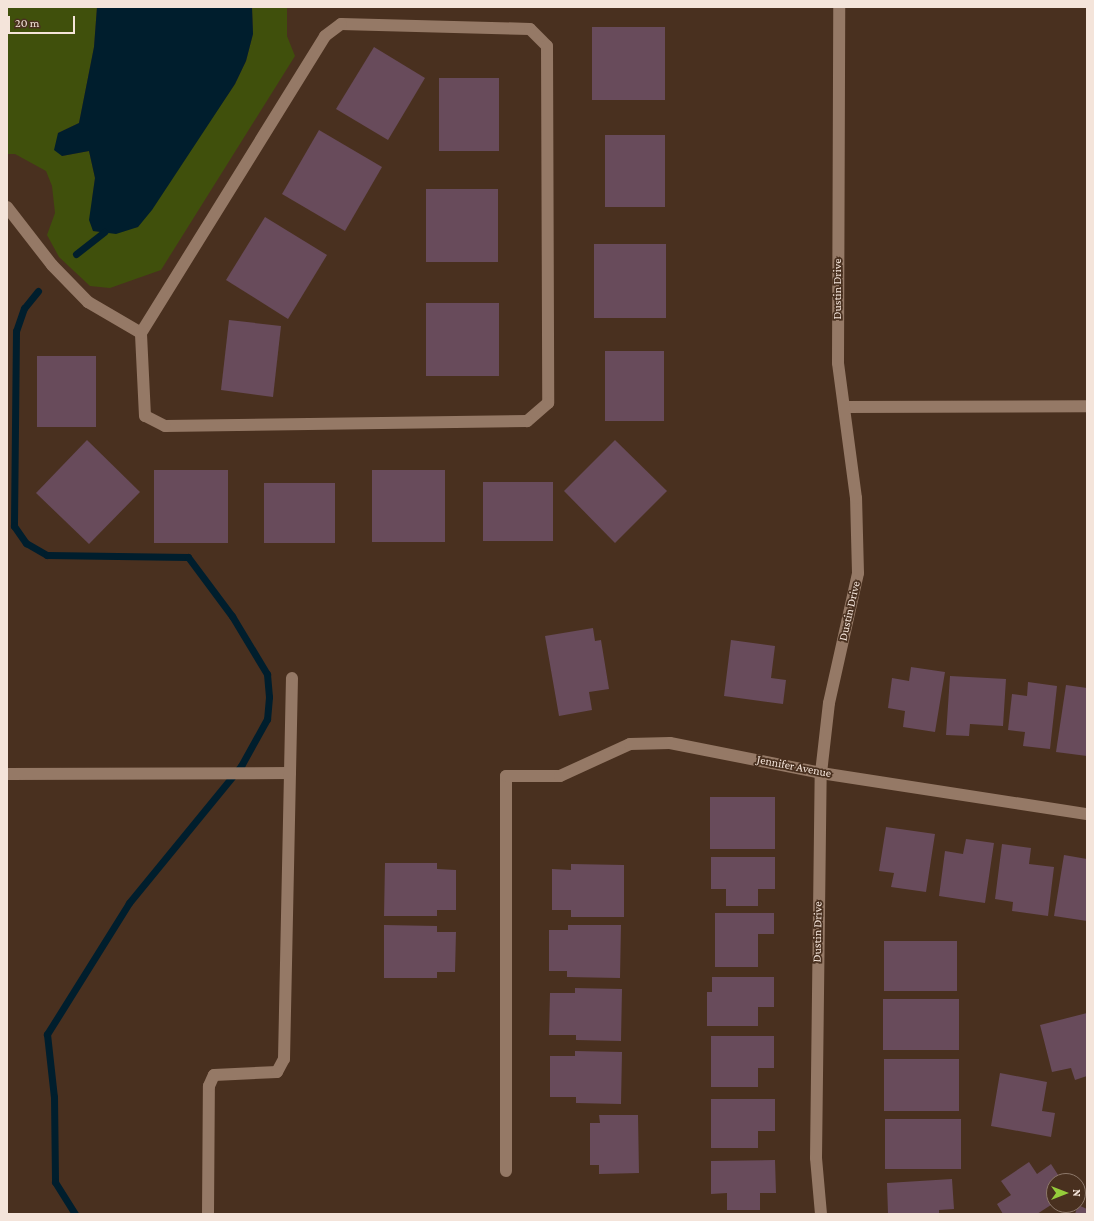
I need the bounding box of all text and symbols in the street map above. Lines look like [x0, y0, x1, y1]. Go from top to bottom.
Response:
scale bar [10, 8, 77, 34]
text: 20 m [15, 16, 39, 30]
street label: Dustin Drive [831, 259, 845, 319]
street label: Dustin Drive [836, 580, 864, 642]
street label: Jennifer Avenue [756, 753, 832, 781]
street label: Dustin Drive [810, 901, 826, 963]
north arrow [1046, 1173, 1086, 1213]
text: N [1071, 1189, 1083, 1197]

